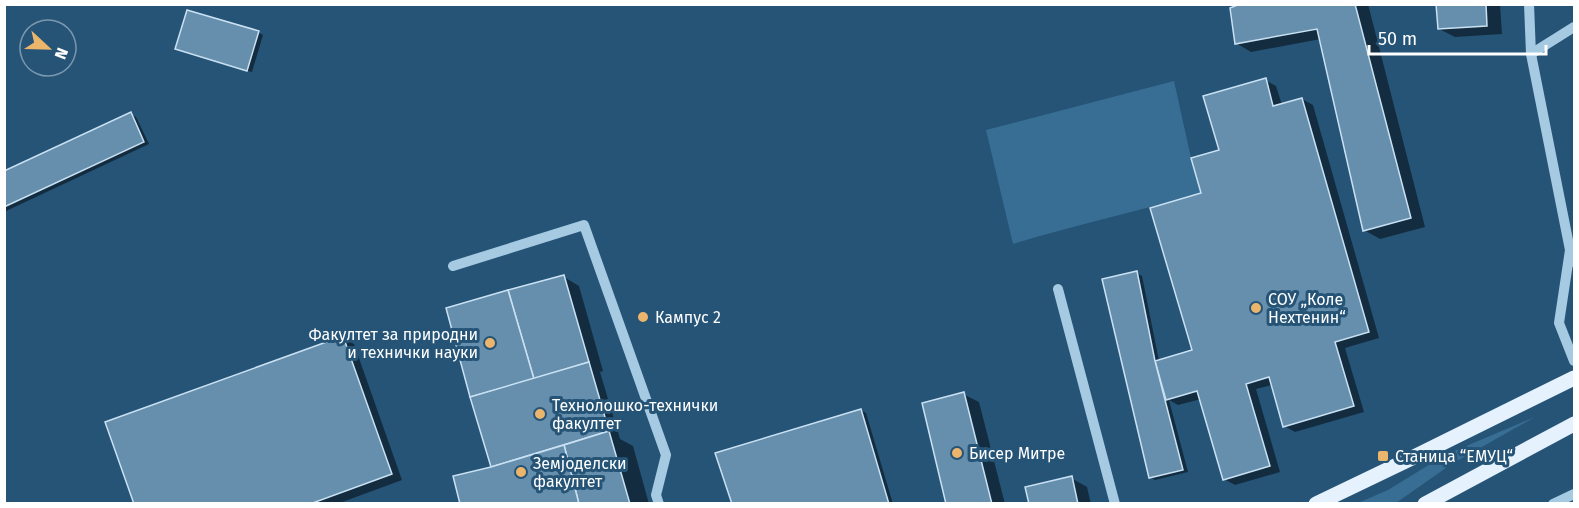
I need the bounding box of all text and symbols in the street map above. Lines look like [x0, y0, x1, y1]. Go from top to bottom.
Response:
north arrow [18, 18, 78, 78]
scale bar [1369, 18, 1546, 56]
text: 50 m [1378, 28, 1417, 50]
text: N [51, 45, 72, 62]
place label: СОУ „Коле Нехтенин“ [1268, 290, 1346, 327]
marker: СОУ „Коле Нехтенин“ [1249, 301, 1263, 315]
place label: Кампус 2 [655, 308, 721, 327]
marker: Кампус 2 [636, 310, 650, 324]
place label: Факултет за природни и технички науки [308, 325, 478, 362]
marker: Факултет за природни и технички науки [483, 336, 497, 350]
place label: Технолошко-технички факултет [552, 396, 718, 433]
marker: Технолошко-технички факултет [533, 407, 547, 421]
place label: Бисер Митре [969, 444, 1065, 463]
marker: Бисер Митре [950, 446, 964, 460]
place label: Станица “ЕМУЦ“ [1395, 447, 1513, 466]
marker: Станица “ЕМУЦ“ [1376, 449, 1390, 463]
place label: Земјоделски факултет [533, 454, 627, 491]
marker: Земјоделски факултет [514, 465, 528, 479]

